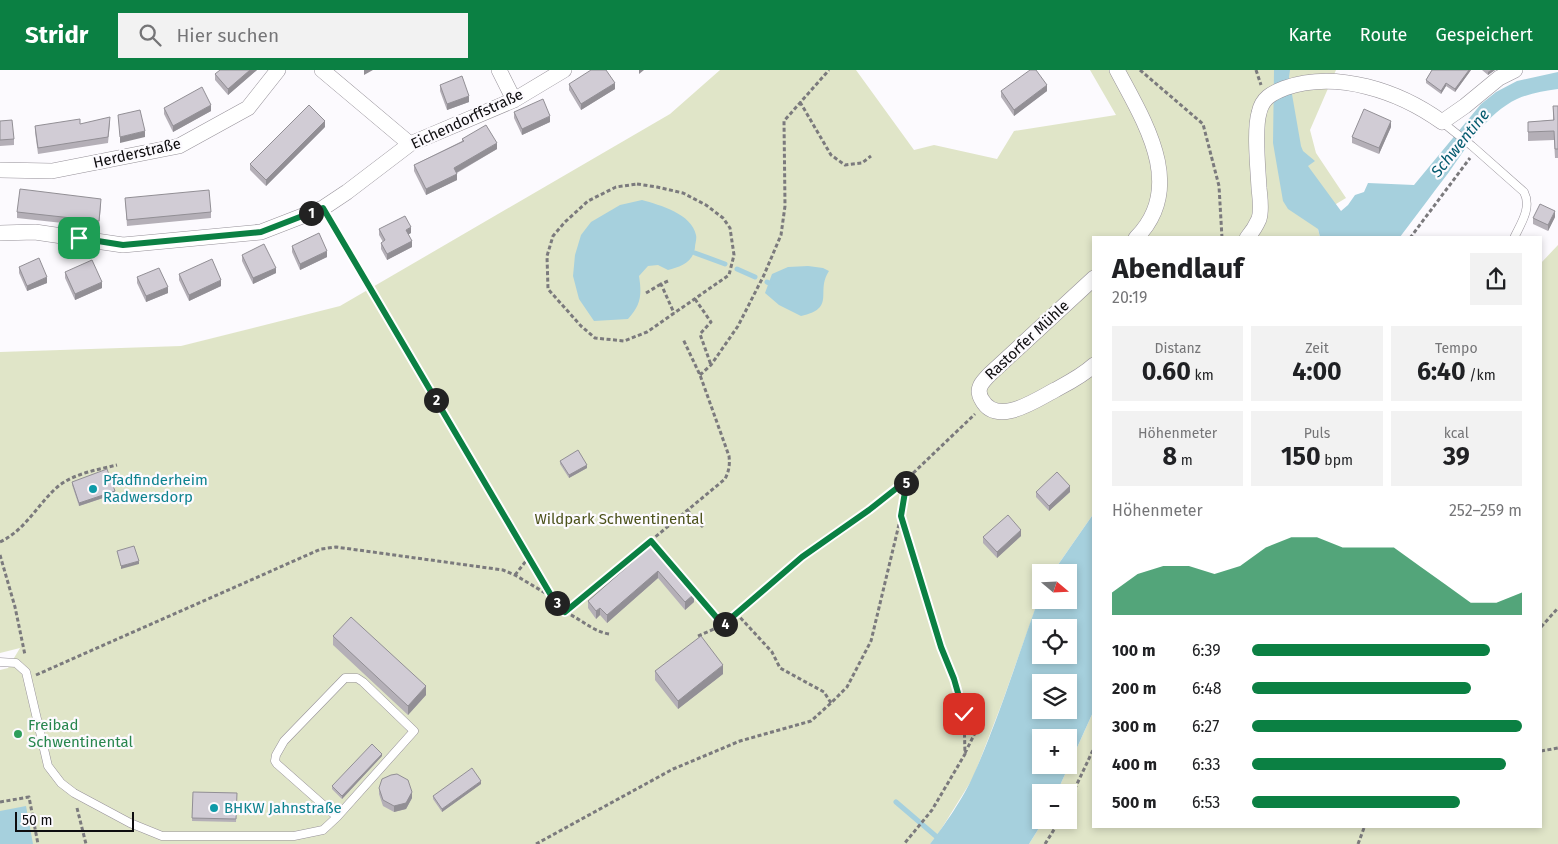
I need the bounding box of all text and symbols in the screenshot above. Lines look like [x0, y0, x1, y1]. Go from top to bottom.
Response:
search box [118, 13, 468, 58]
text: Stridr [25, 21, 88, 49]
icon: search [136, 21, 164, 49]
text: Hier suchen [176, 24, 279, 47]
text: Karte [1289, 24, 1332, 46]
text: Route [1360, 24, 1407, 46]
text: Gespeichert [1435, 24, 1533, 46]
street label: Eichendorffstraße [408, 85, 526, 153]
water label: Schwentine [1426, 105, 1493, 182]
street label: Herderstraße [91, 134, 183, 172]
pin: 1 [298, 200, 324, 226]
text: 1 [308, 205, 315, 222]
pin [58, 217, 100, 259]
icon: arrive [65, 224, 93, 252]
text: Abendlauf [1112, 252, 1243, 285]
button: share [1470, 253, 1522, 305]
text: 20:19 [1112, 288, 1147, 307]
street label: Rastorfer Mühle [981, 297, 1073, 383]
text: Distanz [1154, 340, 1201, 357]
text: Zeit [1305, 340, 1329, 357]
text: Tempo [1435, 340, 1478, 357]
text: 0.60 [1142, 357, 1191, 387]
text: 4:00 [1292, 357, 1342, 387]
text: 6:40 [1417, 357, 1466, 387]
text: km [1191, 367, 1214, 384]
text: /km [1466, 367, 1496, 384]
pin: 2 [424, 388, 448, 412]
text: 2 [433, 392, 440, 409]
text: Höhenmeter [1138, 425, 1217, 442]
text: Puls [1304, 425, 1330, 442]
text: kcal [1444, 425, 1469, 442]
text: 8 [1163, 442, 1177, 472]
text: 150 [1281, 442, 1321, 472]
text: 39 [1443, 442, 1470, 472]
text: m [1177, 452, 1193, 469]
text: bpm [1321, 452, 1353, 469]
pin: 5 [894, 470, 918, 496]
place label: Pfadfinderheim Radwersdorp [103, 471, 208, 506]
text: 5 [903, 475, 910, 492]
marker: Pfadfinderheim Radwersdorp [87, 483, 99, 495]
text: Höhenmeter [1112, 501, 1203, 520]
text: 252–259 m [1449, 501, 1522, 520]
park label: Wildpark Schwentinental [534, 510, 704, 528]
north arrow [1032, 564, 1078, 609]
map controls [1032, 564, 1077, 829]
pin: 3 [544, 590, 570, 616]
text: 3 [554, 595, 561, 612]
pin: 4 [712, 612, 738, 636]
text: 4 [722, 616, 729, 633]
button: locate [1032, 619, 1077, 664]
text: 100 m [1112, 641, 1155, 660]
text: 6:39 [1192, 641, 1221, 660]
button: layers [1032, 674, 1077, 719]
text: 200 m [1112, 679, 1156, 698]
text: 6:48 [1192, 679, 1222, 698]
pin [943, 693, 985, 735]
icon: check [950, 700, 978, 728]
place label: Freibad Schwentinental [28, 716, 134, 751]
text: 300 m [1112, 717, 1156, 736]
text: 6:27 [1192, 717, 1219, 736]
marker: Freibad Schwentinental [12, 728, 24, 740]
button: + [1032, 729, 1077, 774]
text: 400 m [1112, 755, 1157, 774]
text: 6:33 [1192, 755, 1220, 774]
button: − [1032, 784, 1077, 829]
text: 500 m [1112, 793, 1157, 812]
text: 6:53 [1192, 793, 1220, 812]
place label: BHKW Jahnstraße [224, 799, 342, 817]
marker: BHKW Jahnstraße [208, 802, 220, 814]
scale bar [15, 809, 134, 832]
text: 50 m [22, 812, 53, 829]

